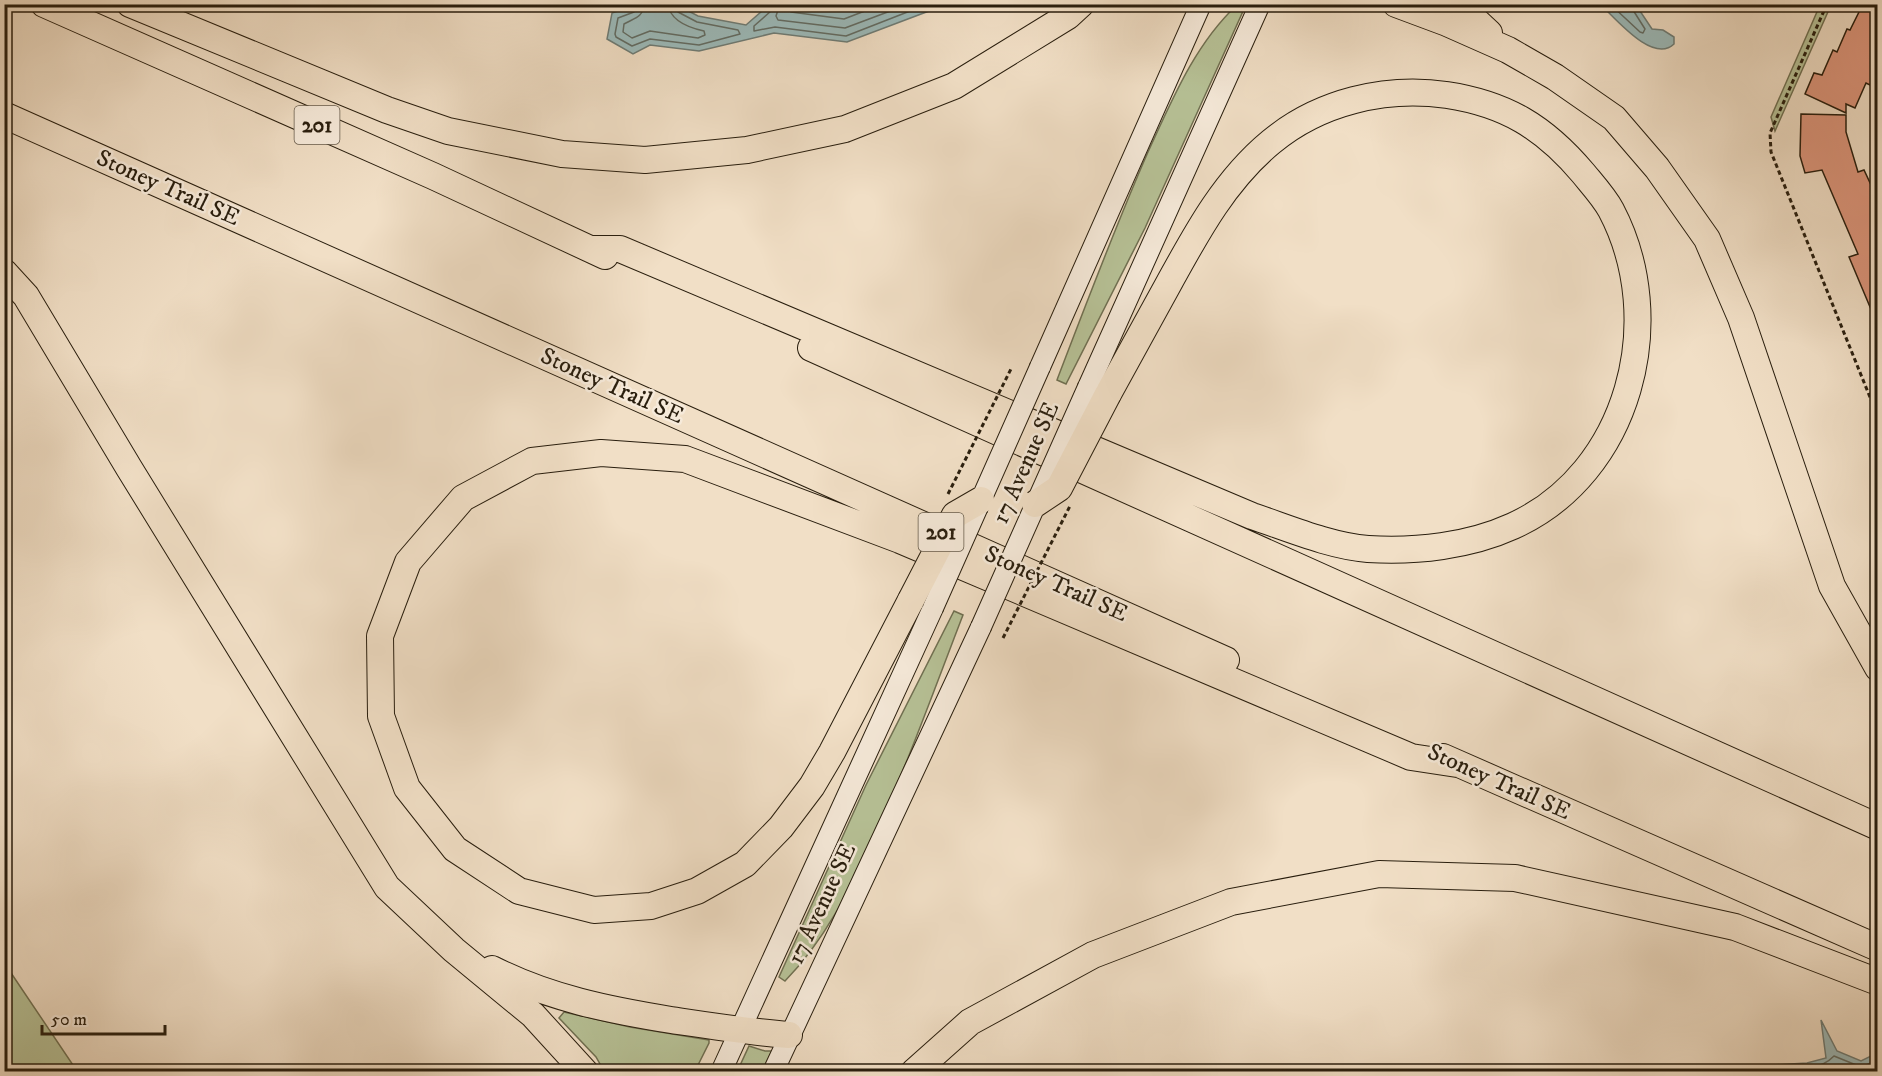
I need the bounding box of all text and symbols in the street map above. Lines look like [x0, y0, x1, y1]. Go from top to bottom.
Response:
road number: 201 [294, 106, 340, 144]
street label: Stoney Trail SE [92, 143, 244, 233]
street label: Stoney Trail SE [536, 341, 688, 431]
street label: 17 Avenue SE [986, 397, 1066, 529]
road number: 201 [918, 513, 964, 551]
street label: Stoney Trail SE [980, 539, 1132, 629]
street label: Stoney Trail SE [1423, 737, 1575, 827]
street label: 17 Avenue SE [781, 839, 863, 969]
scale bar [42, 998, 165, 1036]
text: 50 m [51, 1009, 87, 1031]

